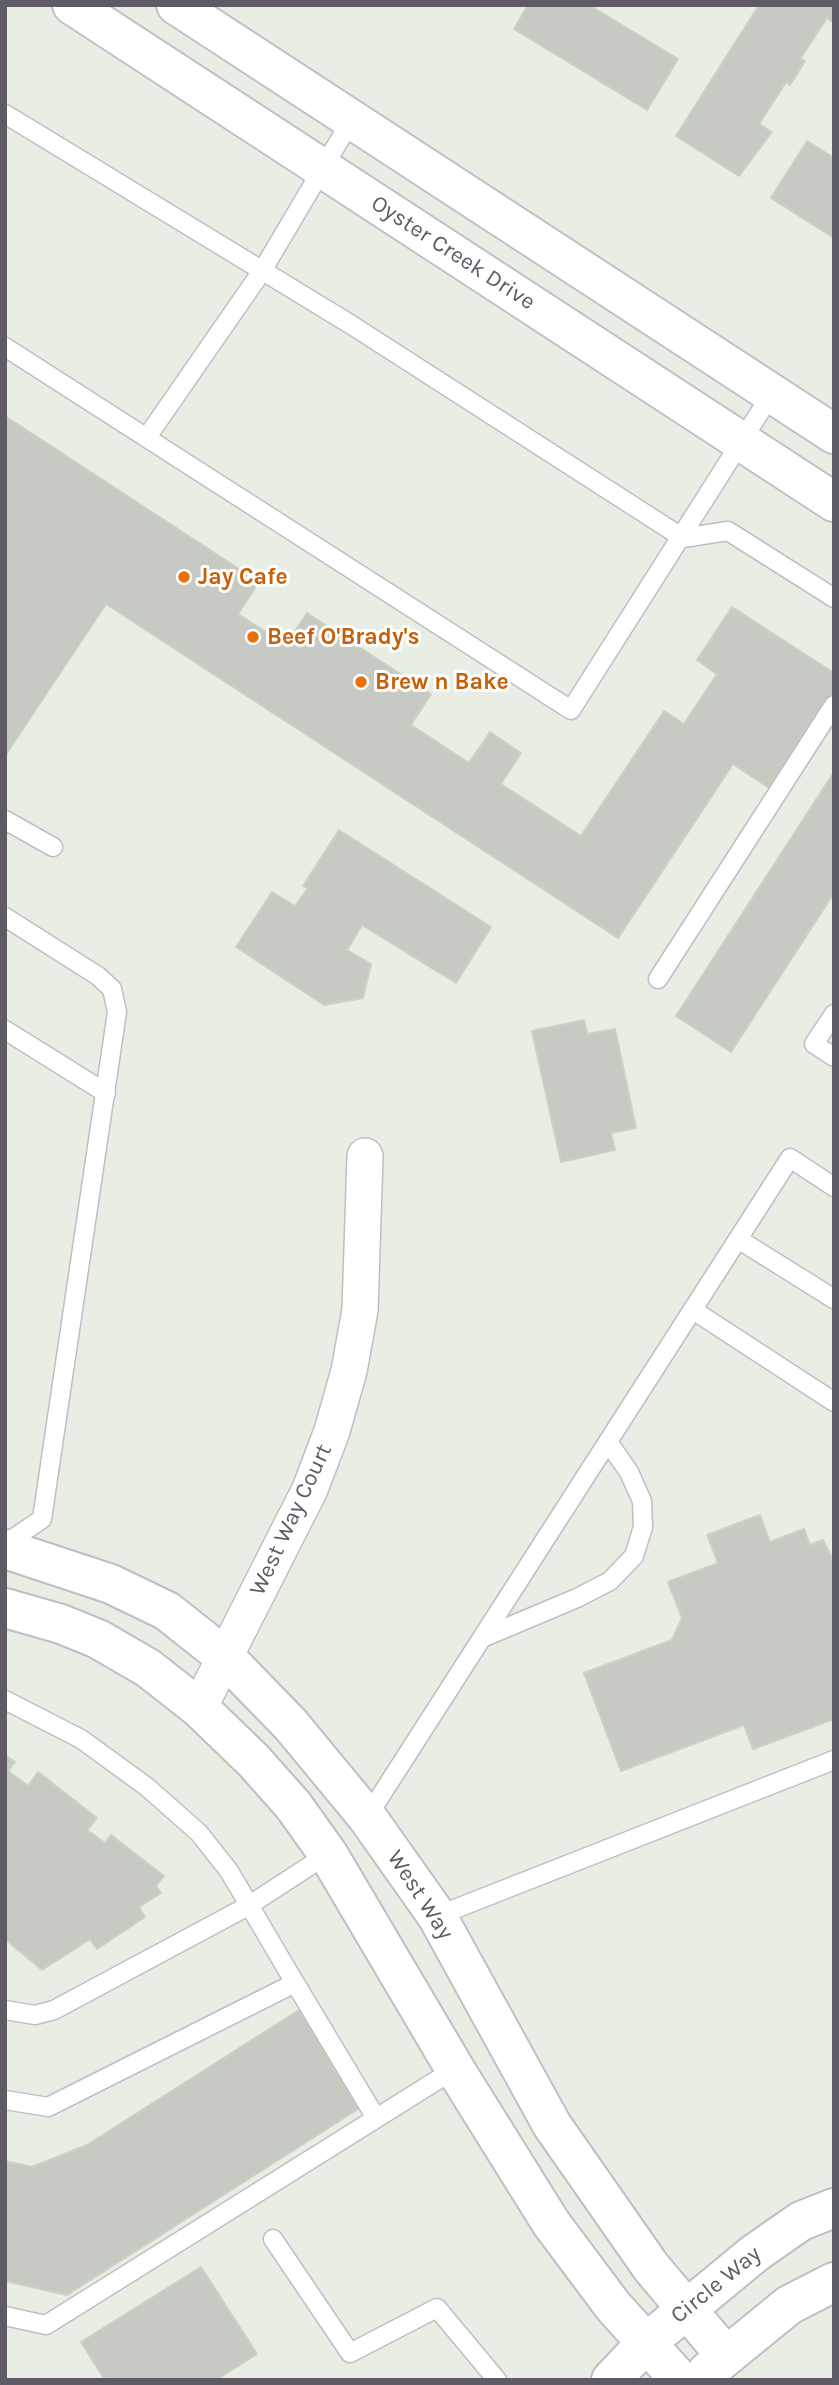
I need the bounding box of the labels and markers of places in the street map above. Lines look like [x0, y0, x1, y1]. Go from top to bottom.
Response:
place label: Jay Cafe [198, 563, 288, 591]
marker: Jay Cafe [176, 569, 192, 585]
place label: Beef O'Brady's [267, 623, 420, 651]
marker: Beef O'Brady's [245, 629, 261, 645]
place label: Brew n Bake [375, 668, 509, 696]
marker: Brew n Bake [353, 674, 369, 690]

